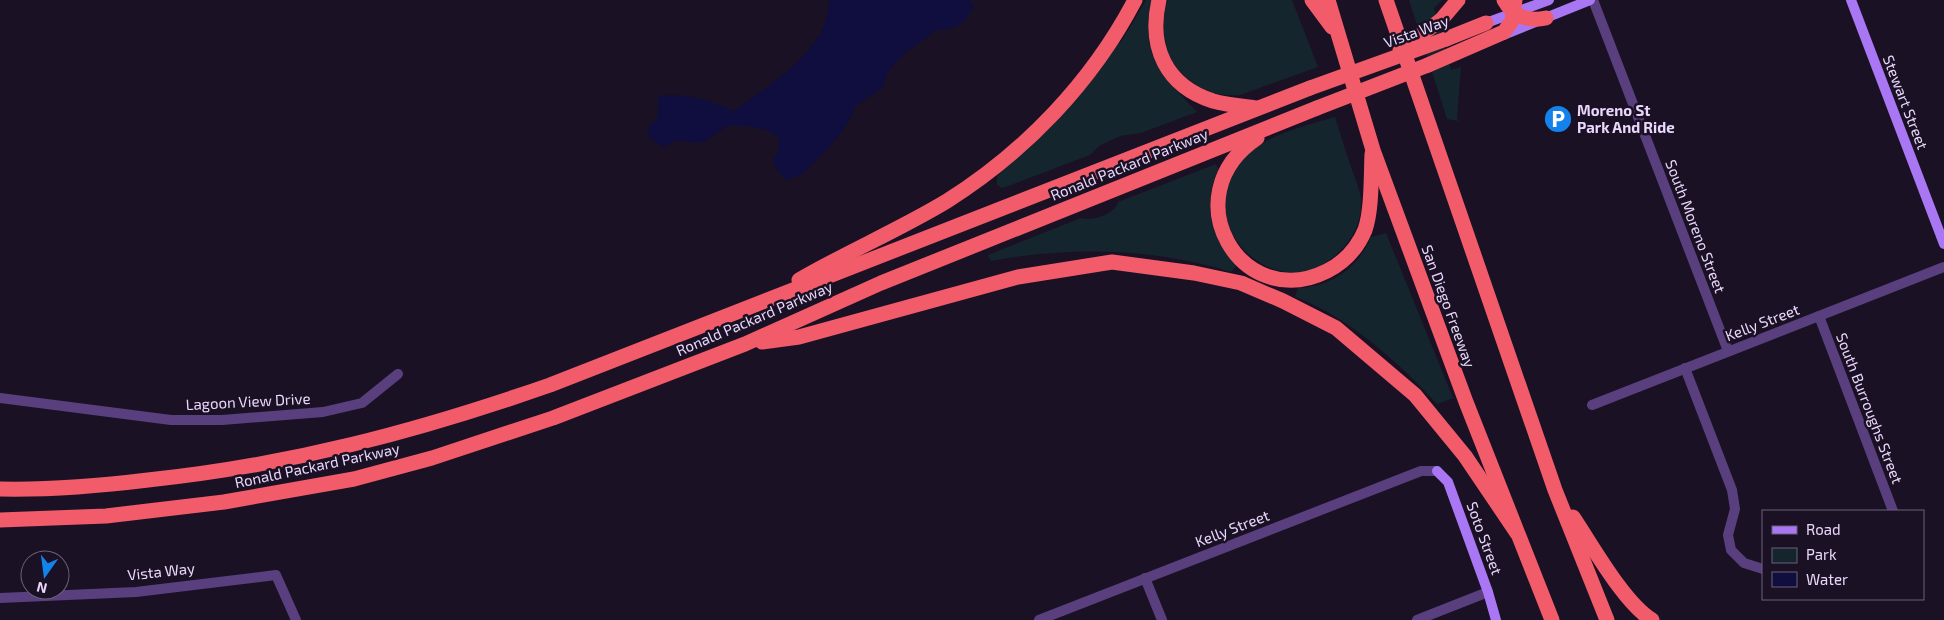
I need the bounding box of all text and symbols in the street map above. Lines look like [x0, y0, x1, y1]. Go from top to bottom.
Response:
street label: Vista Way [1381, 11, 1451, 51]
street label: Stewart Street [1880, 52, 1932, 152]
place label: Moreno St Park And Ride [1577, 101, 1675, 136]
parking icon: Moreno St Park And Ride [1543, 104, 1573, 134]
street label: Ronald Packard Parkway [1048, 124, 1210, 204]
street label: South Moreno Street [1662, 157, 1730, 295]
street label: San Diego Freeway [1419, 242, 1480, 370]
street label: Ronald Packard Parkway [673, 277, 835, 359]
street label: Kelly Street [1722, 300, 1802, 344]
street label: South Burroughs Street [1833, 330, 1907, 486]
street label: Lagoon View Drive [185, 389, 311, 413]
street label: Ronald Packard Parkway [233, 439, 401, 491]
street label: Soto Street [1464, 499, 1507, 577]
street label: Kelly Street [1192, 506, 1272, 550]
legend [1762, 510, 1924, 600]
text: Road [1806, 520, 1841, 538]
text: Park [1806, 545, 1837, 563]
north arrow [20, 550, 70, 600]
street label: Vista Way [126, 559, 196, 583]
text: Water [1806, 570, 1848, 588]
text: N [35, 579, 49, 598]

